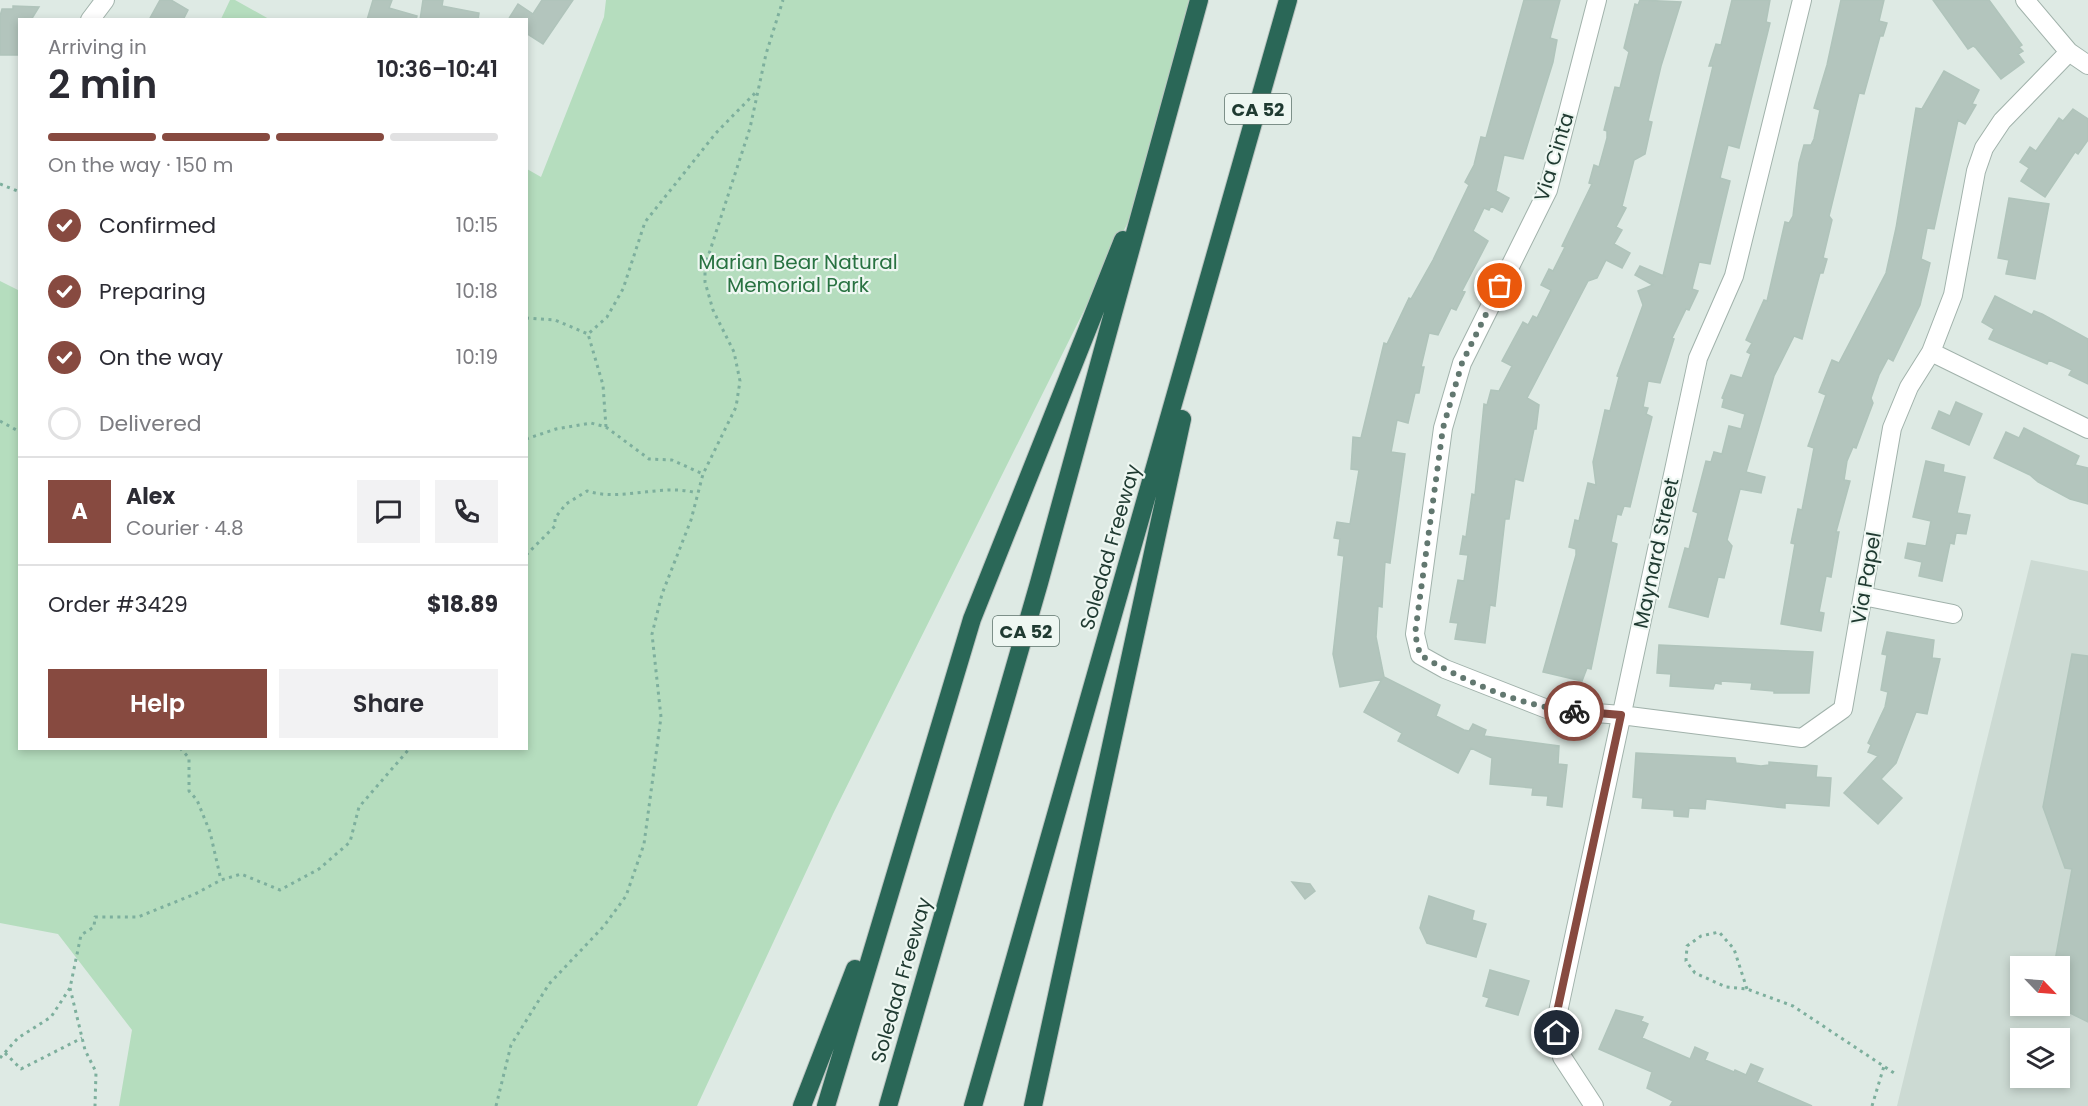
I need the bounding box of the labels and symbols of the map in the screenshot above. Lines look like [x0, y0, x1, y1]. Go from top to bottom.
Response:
road number: CA 52 [1225, 94, 1291, 124]
street label: Via Cinta [1527, 109, 1581, 205]
park label: Marian Bear Natural Memorial Park [698, 248, 898, 299]
pin [1474, 260, 1525, 311]
street label: Soledad Freeway [1073, 461, 1147, 633]
street label: Maynard Street [1626, 475, 1686, 631]
street label: Via Papel [1844, 530, 1888, 626]
road number: CA 52 [993, 616, 1059, 646]
courier [1544, 681, 1604, 741]
street label: Soledad Freeway [864, 894, 938, 1066]
north arrow [2010, 956, 2070, 1016]
pin [1531, 1007, 1582, 1058]

